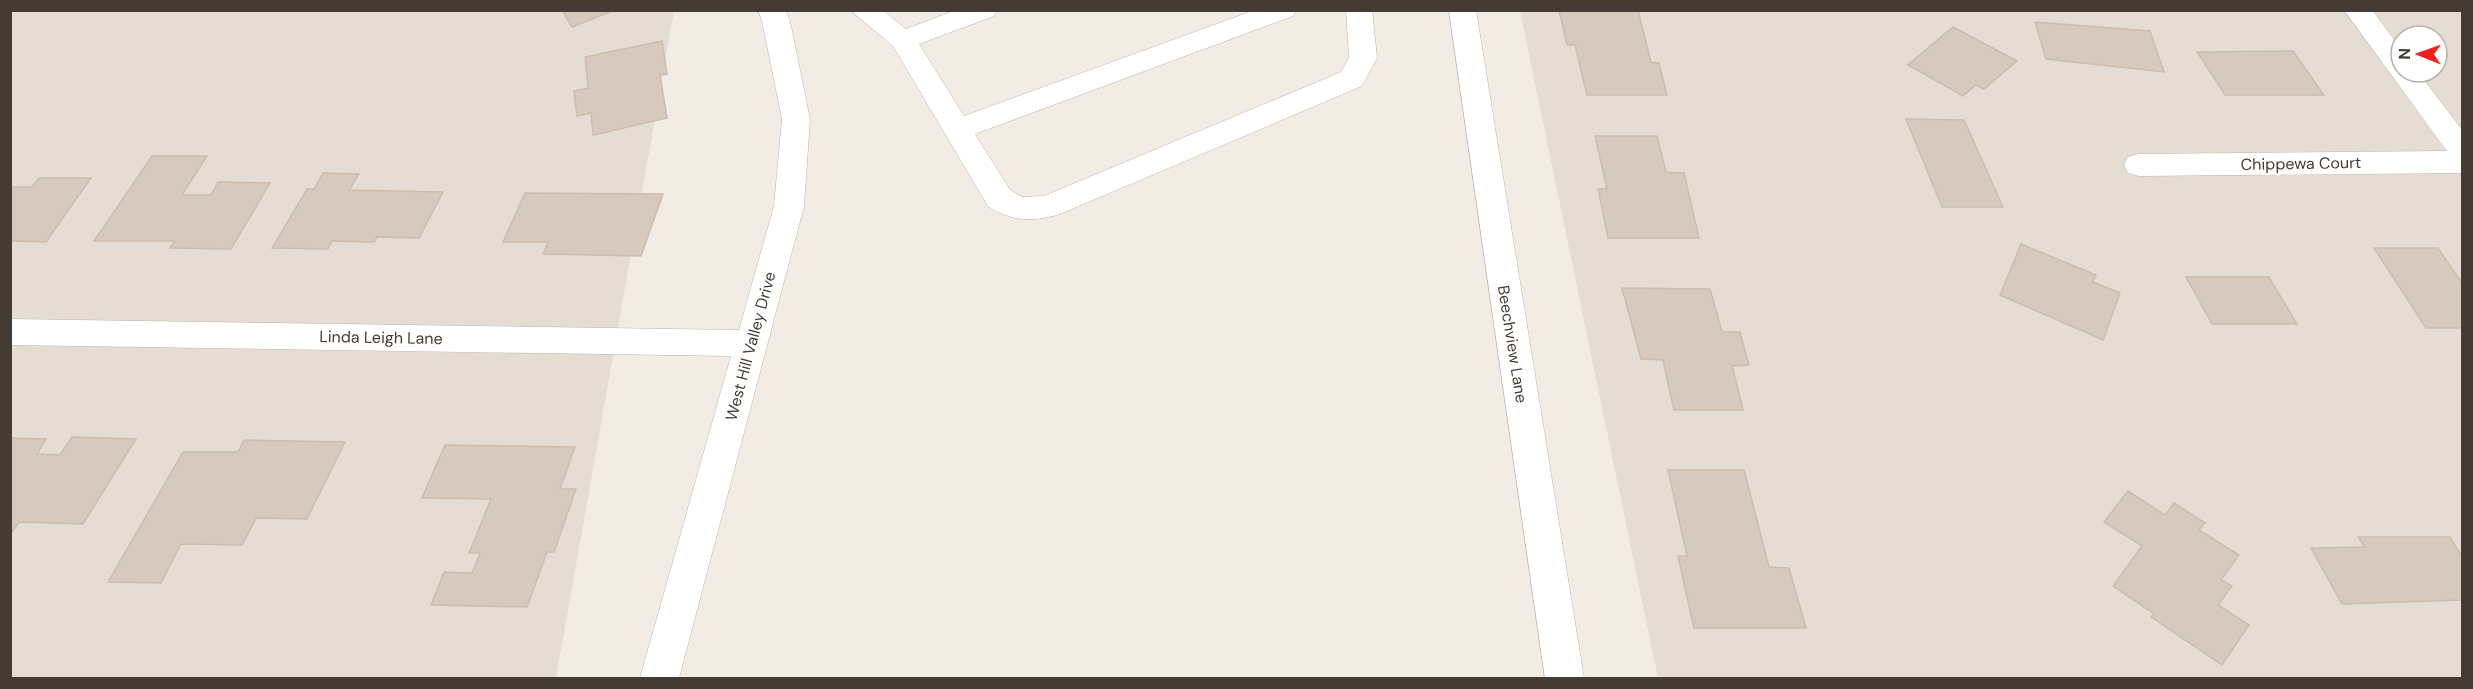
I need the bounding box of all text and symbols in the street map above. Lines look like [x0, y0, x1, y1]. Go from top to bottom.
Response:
north arrow [2389, 24, 2449, 84]
text: N [2394, 48, 2415, 60]
street label: Chippewa Court [2241, 152, 2361, 175]
street label: West Hill Valley Drive [720, 269, 780, 423]
street label: Beechview Lane [1493, 284, 1532, 404]
street label: Linda Leigh Lane [319, 326, 443, 349]

